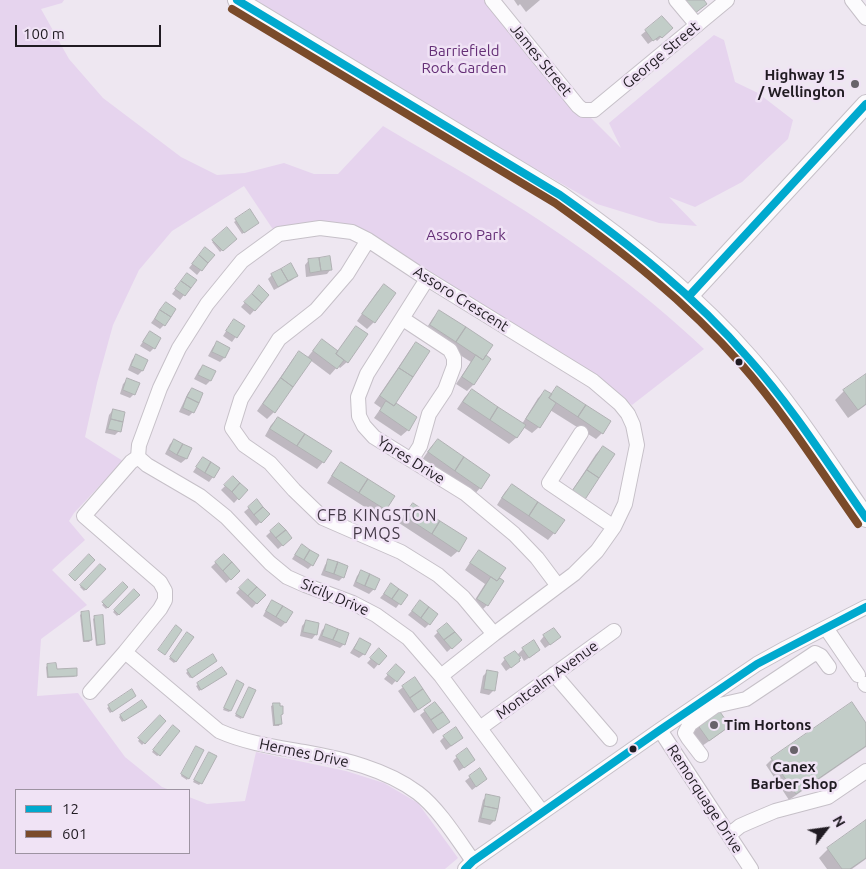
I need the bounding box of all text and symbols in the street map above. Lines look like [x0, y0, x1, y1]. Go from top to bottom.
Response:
scale bar [18, 15, 164, 47]
street label: George Street [619, 18, 703, 92]
street label: James Street [506, 20, 576, 100]
text: 100 m [23, 25, 65, 42]
park label: Barriefield Rock Garden [421, 42, 507, 77]
place label: Highway 15 / Wellington [758, 66, 845, 101]
marker: Highway 15 / Wellington [849, 78, 861, 90]
park label: Assoro Park [426, 226, 506, 244]
street label: Assoro Crescent [410, 263, 512, 335]
unlabelled marker [734, 357, 744, 367]
street label: Ypres Drive [374, 432, 448, 488]
district label: CFB KINGSTON PMQS [315, 506, 439, 544]
street label: Sicily Drive [298, 575, 372, 619]
street label: Montcalm Avenue [492, 637, 602, 723]
place label: Tim Hortons [724, 716, 811, 734]
marker: Tim Hortons [708, 719, 720, 731]
street label: Hermes Drive [258, 735, 350, 771]
street label: Remorquage Drive [663, 741, 747, 857]
unlabelled marker [628, 744, 638, 754]
marker: Canex Barber Shop [788, 744, 800, 756]
place label: Canex Barber Shop [751, 758, 837, 793]
legend [15, 789, 190, 854]
text: 12 [62, 800, 79, 817]
north arrow [801, 804, 851, 854]
text: N [829, 813, 849, 830]
text: 601 [62, 825, 87, 842]

